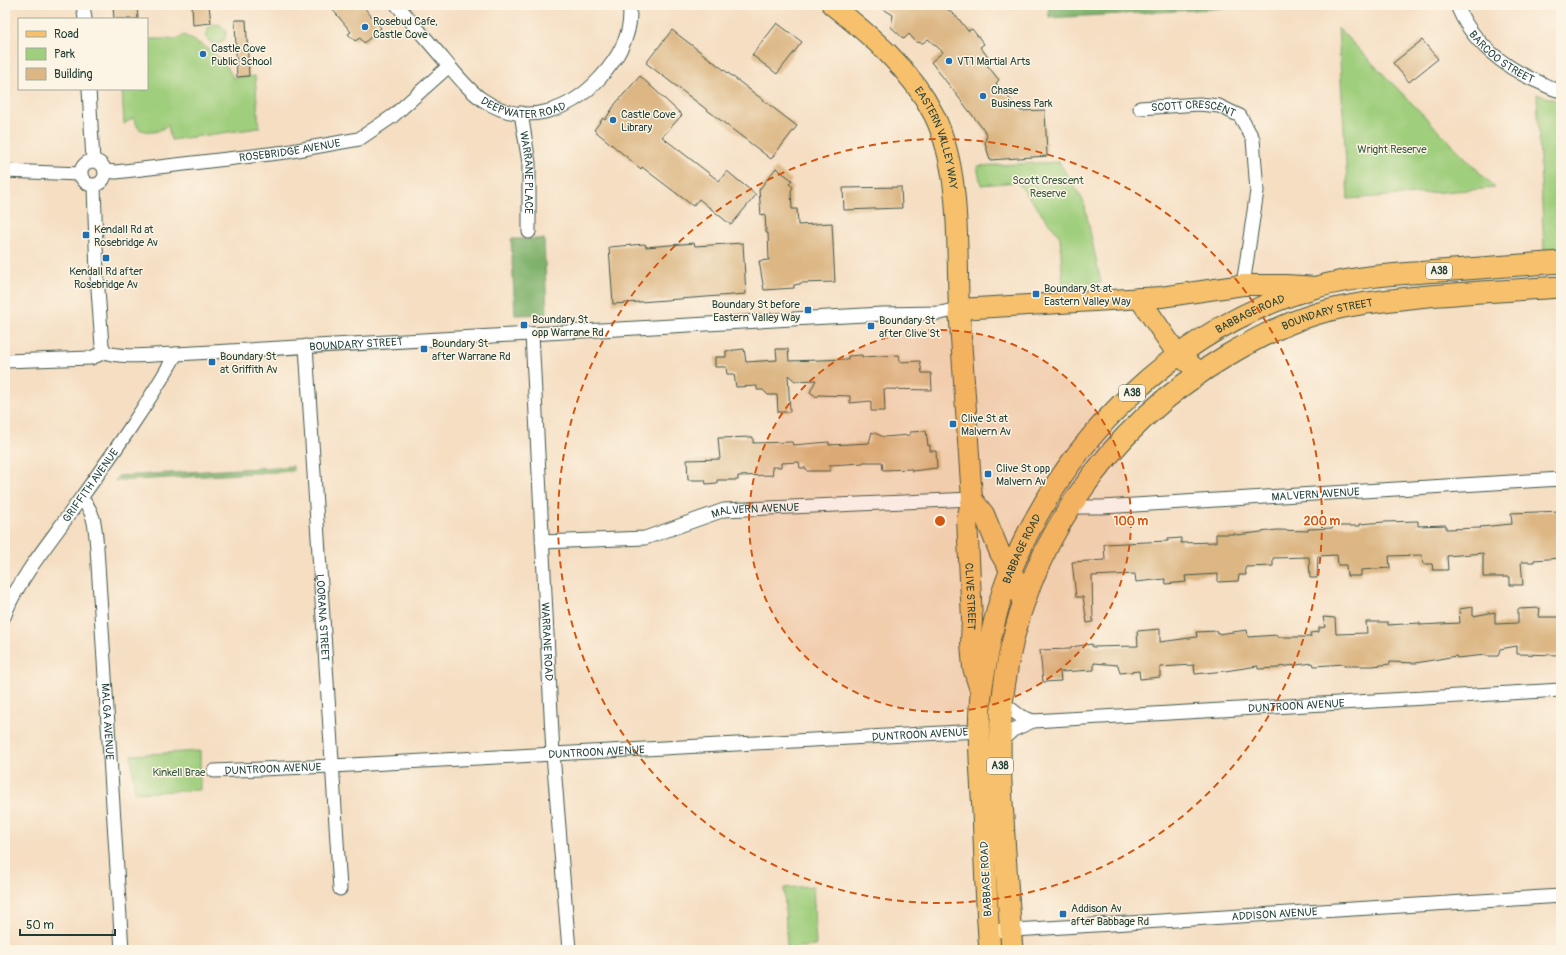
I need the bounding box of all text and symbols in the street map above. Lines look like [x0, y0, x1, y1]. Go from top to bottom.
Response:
place label: Rosebud Cafe, Castle Cove [373, 15, 438, 41]
legend [18, 18, 148, 90]
marker: Rosebud Cafe, Castle Cove [360, 22, 370, 32]
text: Road [54, 27, 79, 42]
street label: BARCOO STREET [1466, 28, 1536, 86]
place label: Castle Cove Public School [211, 42, 272, 68]
text: Park [54, 47, 75, 62]
marker: Castle Cove Public School [198, 49, 208, 59]
place label: VT1 Martial Arts [957, 55, 1030, 68]
marker: VT1 Martial Arts [944, 56, 954, 66]
text: Building [54, 67, 93, 82]
street label: EASTERN VALLEY WAY [912, 84, 961, 191]
place label: Chase Business Park [991, 84, 1053, 110]
marker: Chase Business Park [978, 91, 988, 101]
street label: DEEPWATER ROAD [479, 94, 568, 120]
street label: SCOTT CRESCENT [1151, 97, 1238, 120]
place label: Castle Cove Library [621, 108, 676, 134]
marker: Castle Cove Library [608, 115, 618, 125]
street label: WARRANE PLACE [517, 130, 536, 214]
street label: ROSEBRIDGE AVENUE [238, 136, 341, 164]
park label: Wright Reserve [1357, 143, 1427, 156]
park label: Scott Crescent Reserve [1012, 174, 1084, 200]
place label: Kendall Rd at Rosebridge Av [94, 223, 158, 249]
marker: Kendall Rd at Rosebridge Av [81, 230, 91, 240]
marker: Kendall Rd after Rosebridge Av [101, 253, 111, 263]
road number: A38 [1426, 263, 1452, 279]
place label: Kendall Rd after Rosebridge Av [69, 265, 143, 291]
place label: Boundary St at Eastern Valley Way [1044, 282, 1131, 308]
marker: Boundary St at Eastern Valley Way [1031, 289, 1041, 299]
street label: BABBAGE ROAD [1213, 292, 1287, 336]
street label: BOUNDARY STREET [1280, 296, 1373, 333]
place label: Boundary St before Eastern Valley Way [712, 298, 801, 324]
marker: Boundary St before Eastern Valley Way [803, 305, 813, 315]
place label: Boundary St opp Warrane Rd [532, 313, 604, 339]
place label: Boundary St after Clive St [879, 314, 941, 340]
marker: Boundary St opp Warrane Rd [519, 320, 529, 330]
marker: Boundary St after Clive St [866, 321, 876, 331]
street label: BOUNDARY STREET [309, 335, 403, 353]
place label: Boundary St after Warrane Rd [432, 337, 511, 363]
marker: Boundary St after Warrane Rd [419, 344, 429, 354]
place label: Boundary St at Griffith Av [220, 350, 277, 376]
marker: Boundary St at Griffith Av [207, 357, 217, 367]
road number: A38 [1119, 385, 1145, 401]
place label: Clive St at Malvern Av [961, 412, 1011, 438]
marker: Clive St at Malvern Av [948, 419, 958, 429]
street label: GRIFFITH AVENUE [59, 446, 121, 524]
place label: Clive St opp Malvern Av [996, 462, 1050, 488]
marker: Clive St opp Malvern Av [983, 469, 993, 479]
street label: MALVERN AVENUE [1271, 485, 1360, 503]
street label: MALVERN AVENUE [709, 500, 800, 521]
street label: BABBAGE ROAD [1000, 511, 1044, 585]
centre of rings [933, 514, 947, 528]
text: 100 m [1114, 514, 1149, 529]
text: 200 m [1304, 514, 1341, 529]
street label: CLIVE STREET [963, 563, 979, 630]
street label: LOORANA STREET [314, 574, 332, 661]
street label: WARRANE ROAD [539, 602, 556, 681]
street label: MALGA AVENUE [99, 683, 117, 761]
street label: DUNTROON AVENUE [1248, 696, 1345, 715]
street label: DUNTROON AVENUE [871, 725, 969, 743]
street label: DUNTROON AVENUE [548, 743, 645, 761]
road number: A38 [987, 758, 1013, 774]
street label: DUNTROON AVENUE [224, 760, 322, 777]
park label: Kinkell Brae [152, 766, 206, 779]
street label: BABBAGE ROAD [978, 841, 994, 917]
place label: Addison Av after Babbage Rd [1071, 902, 1149, 928]
street label: ADDISON AVENUE [1231, 905, 1318, 923]
marker: Addison Av after Babbage Rd [1058, 909, 1068, 919]
scale bar [20, 911, 115, 937]
text: 50 m [26, 918, 54, 933]

